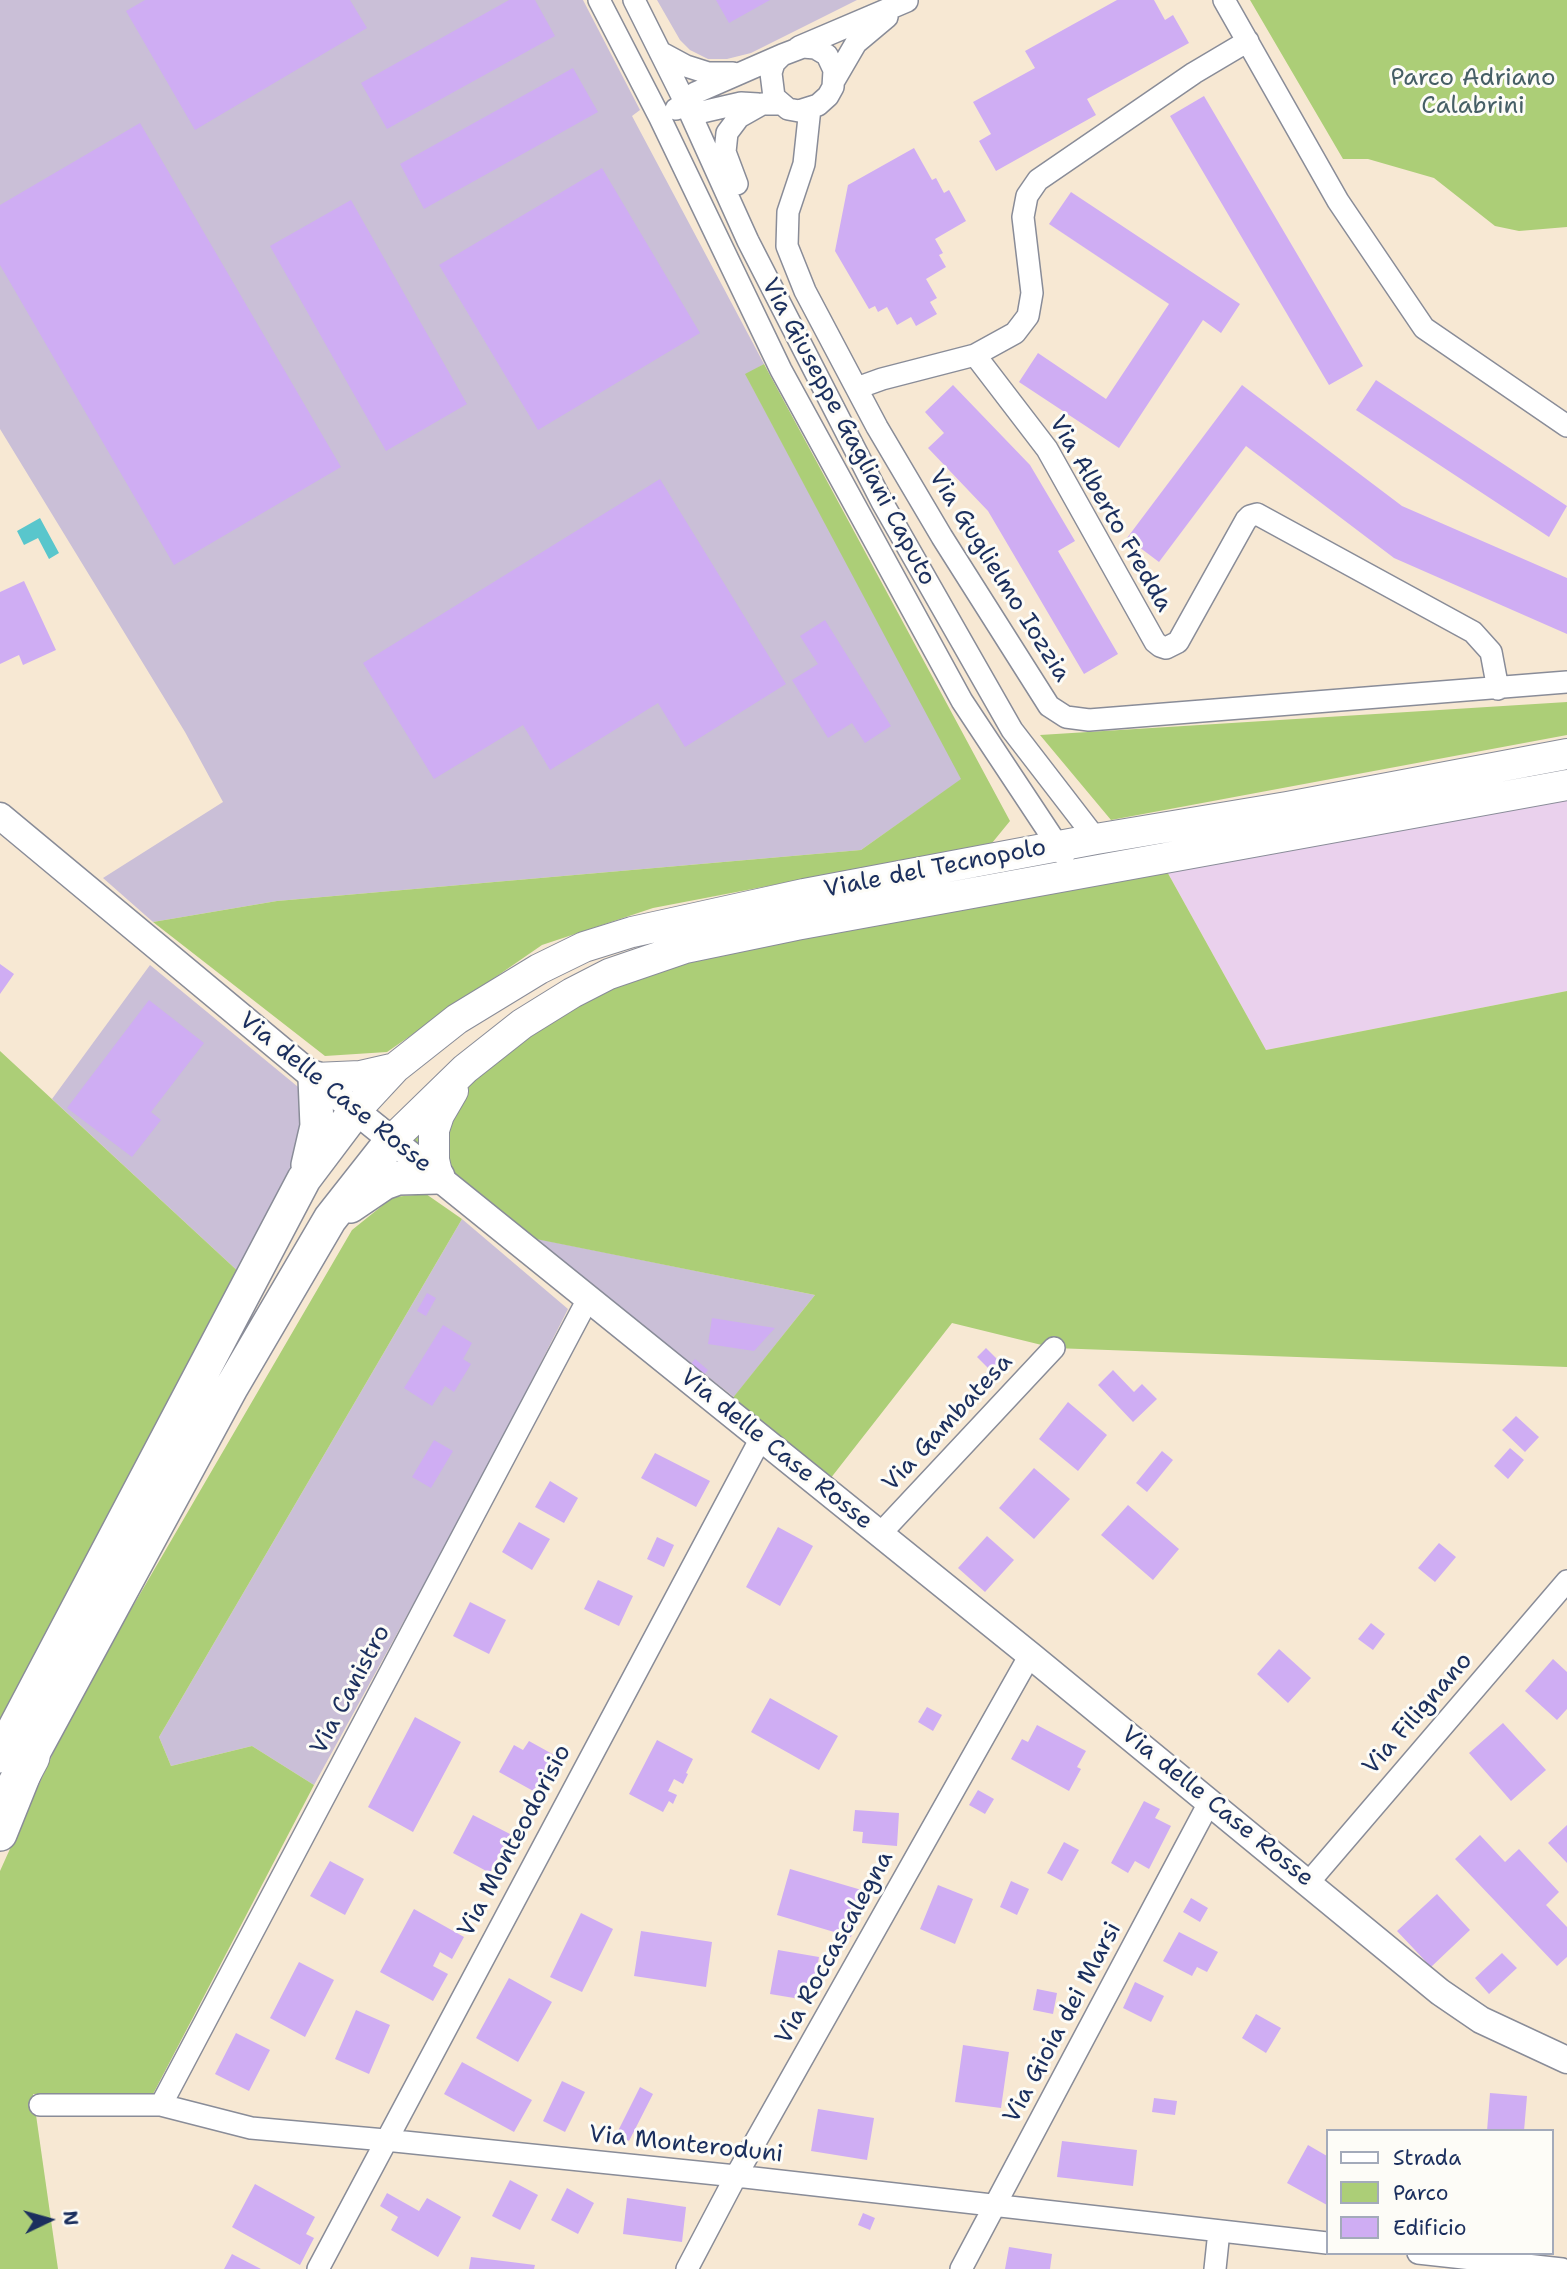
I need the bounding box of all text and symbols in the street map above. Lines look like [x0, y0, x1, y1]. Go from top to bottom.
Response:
park label: Parco Adriano Calabrini [1391, 65, 1555, 121]
street label: Via Giuseppe Gagliani Caputo [755, 273, 941, 591]
street label: Via Alberto Fredda [1042, 411, 1178, 617]
street label: Via Guglielmo Iozzia [922, 465, 1076, 687]
street label: Viale del Tecnopolo [822, 833, 1048, 905]
street label: Via delle Case Rosse [233, 1007, 437, 1179]
street label: Via Gambatesa [877, 1348, 1019, 1498]
street label: Via delle Case Rosse [674, 1364, 878, 1536]
street label: Via Canistro [305, 1621, 397, 1759]
street label: Via Filignano [1357, 1647, 1479, 1781]
street label: Via delle Case Rosse [1115, 1721, 1319, 1893]
street label: Via Monteodorisio [452, 1740, 578, 1942]
street label: Via Roccascalegna [770, 1846, 900, 2050]
street label: Via Gioia dei Marsi [998, 1918, 1128, 2128]
street label: Via Monteroduni [588, 2120, 784, 2170]
legend [1326, 2129, 1553, 2255]
text: Strada [1393, 2144, 1461, 2172]
text: Parco [1393, 2179, 1448, 2207]
north arrow [14, 2185, 84, 2255]
text: N [57, 2210, 84, 2227]
text: Edificio [1393, 2214, 1466, 2242]

